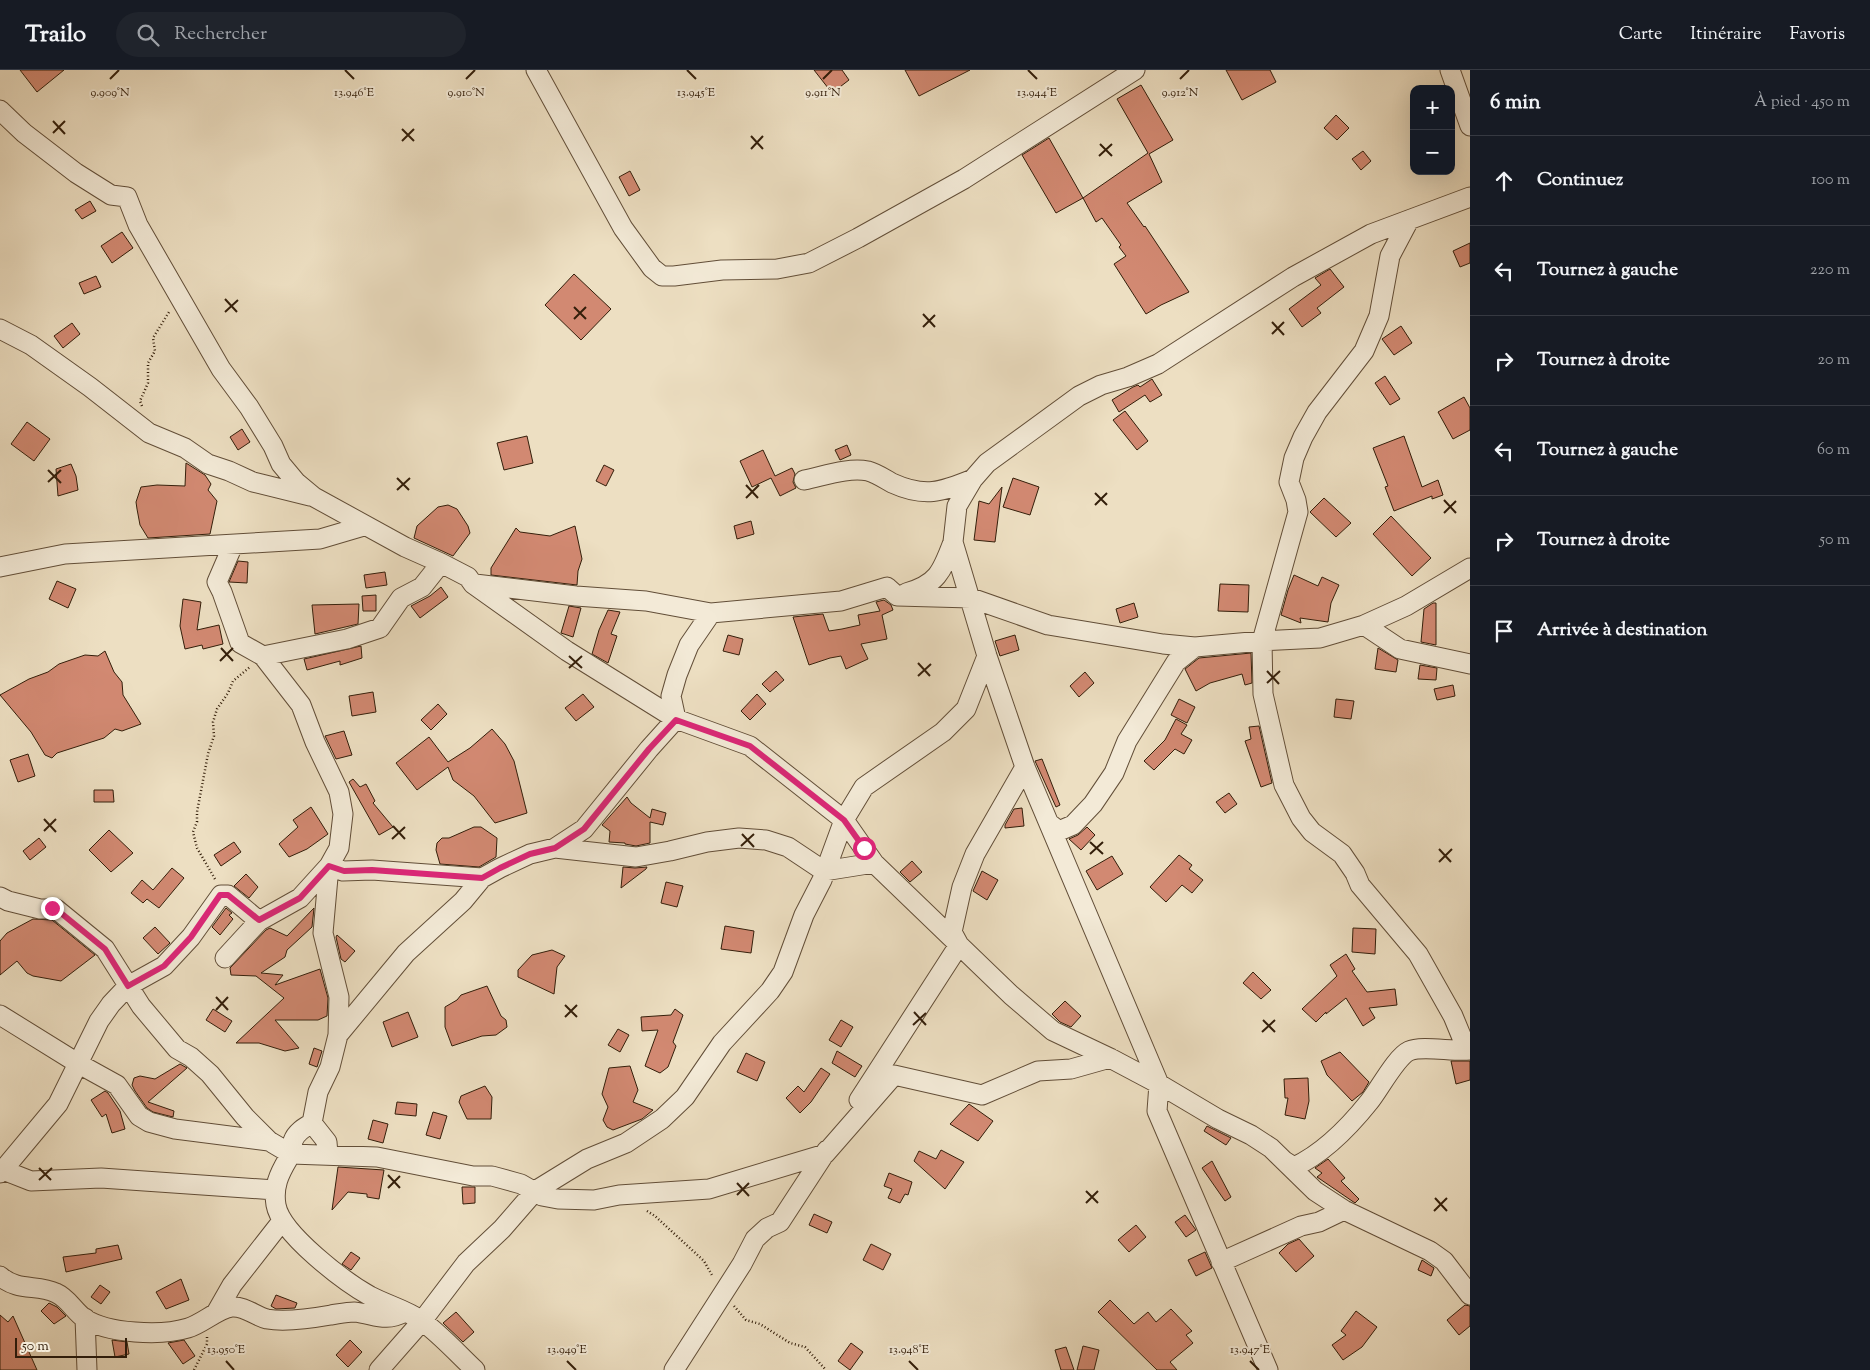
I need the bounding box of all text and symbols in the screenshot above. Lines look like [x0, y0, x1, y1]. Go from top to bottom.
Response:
search box [116, 12, 466, 57]
text: Trailo [25, 18, 86, 52]
icon: search [134, 21, 162, 49]
text: Rechercher [174, 21, 267, 48]
text: Carte [1619, 22, 1662, 48]
text: Itinéraire [1690, 22, 1762, 48]
text: Favoris [1790, 22, 1845, 48]
text: 9.909°N [90, 84, 130, 102]
text: 13.946°E [334, 84, 375, 102]
text: 9.910°N [447, 84, 485, 102]
text: 13.945°E [677, 84, 716, 102]
text: 9.911°N [805, 84, 841, 102]
text: 13.944°E [1017, 84, 1058, 102]
text: 9.912°N [1162, 84, 1199, 102]
map controls [1410, 85, 1455, 175]
button: + [1410, 85, 1455, 130]
text: 6 min [1490, 88, 1541, 118]
text: À pied · 450 m [1754, 91, 1850, 114]
button: − [1410, 130, 1455, 175]
icon: ahead [1490, 167, 1518, 195]
text: Continuez [1537, 167, 1623, 194]
text: 100 m [1811, 169, 1850, 192]
icon: left [1490, 257, 1518, 285]
text: Tournez à gauche [1537, 257, 1678, 284]
text: 220 m [1810, 259, 1850, 282]
icon: right [1490, 347, 1518, 375]
text: Tournez à droite [1537, 347, 1670, 374]
text: 20 m [1817, 349, 1850, 372]
icon: left [1490, 437, 1518, 465]
text: Tournez à gauche [1537, 437, 1678, 464]
text: 60 m [1817, 439, 1850, 462]
icon: right [1490, 527, 1518, 555]
text: Tournez à droite [1537, 527, 1670, 554]
text: 50 m [1819, 529, 1850, 552]
icon: arrive [1490, 617, 1518, 645]
text: Arrivée à destination [1537, 617, 1708, 644]
route start [853, 837, 876, 860]
route end [41, 897, 64, 920]
scale bar [15, 1335, 128, 1358]
text: 50 m [22, 1337, 49, 1357]
text: 13.950°E [207, 1341, 246, 1359]
text: 13.949°E [547, 1341, 587, 1359]
text: 13.948°E [889, 1341, 930, 1359]
text: 13.947°E [1230, 1341, 1271, 1359]

